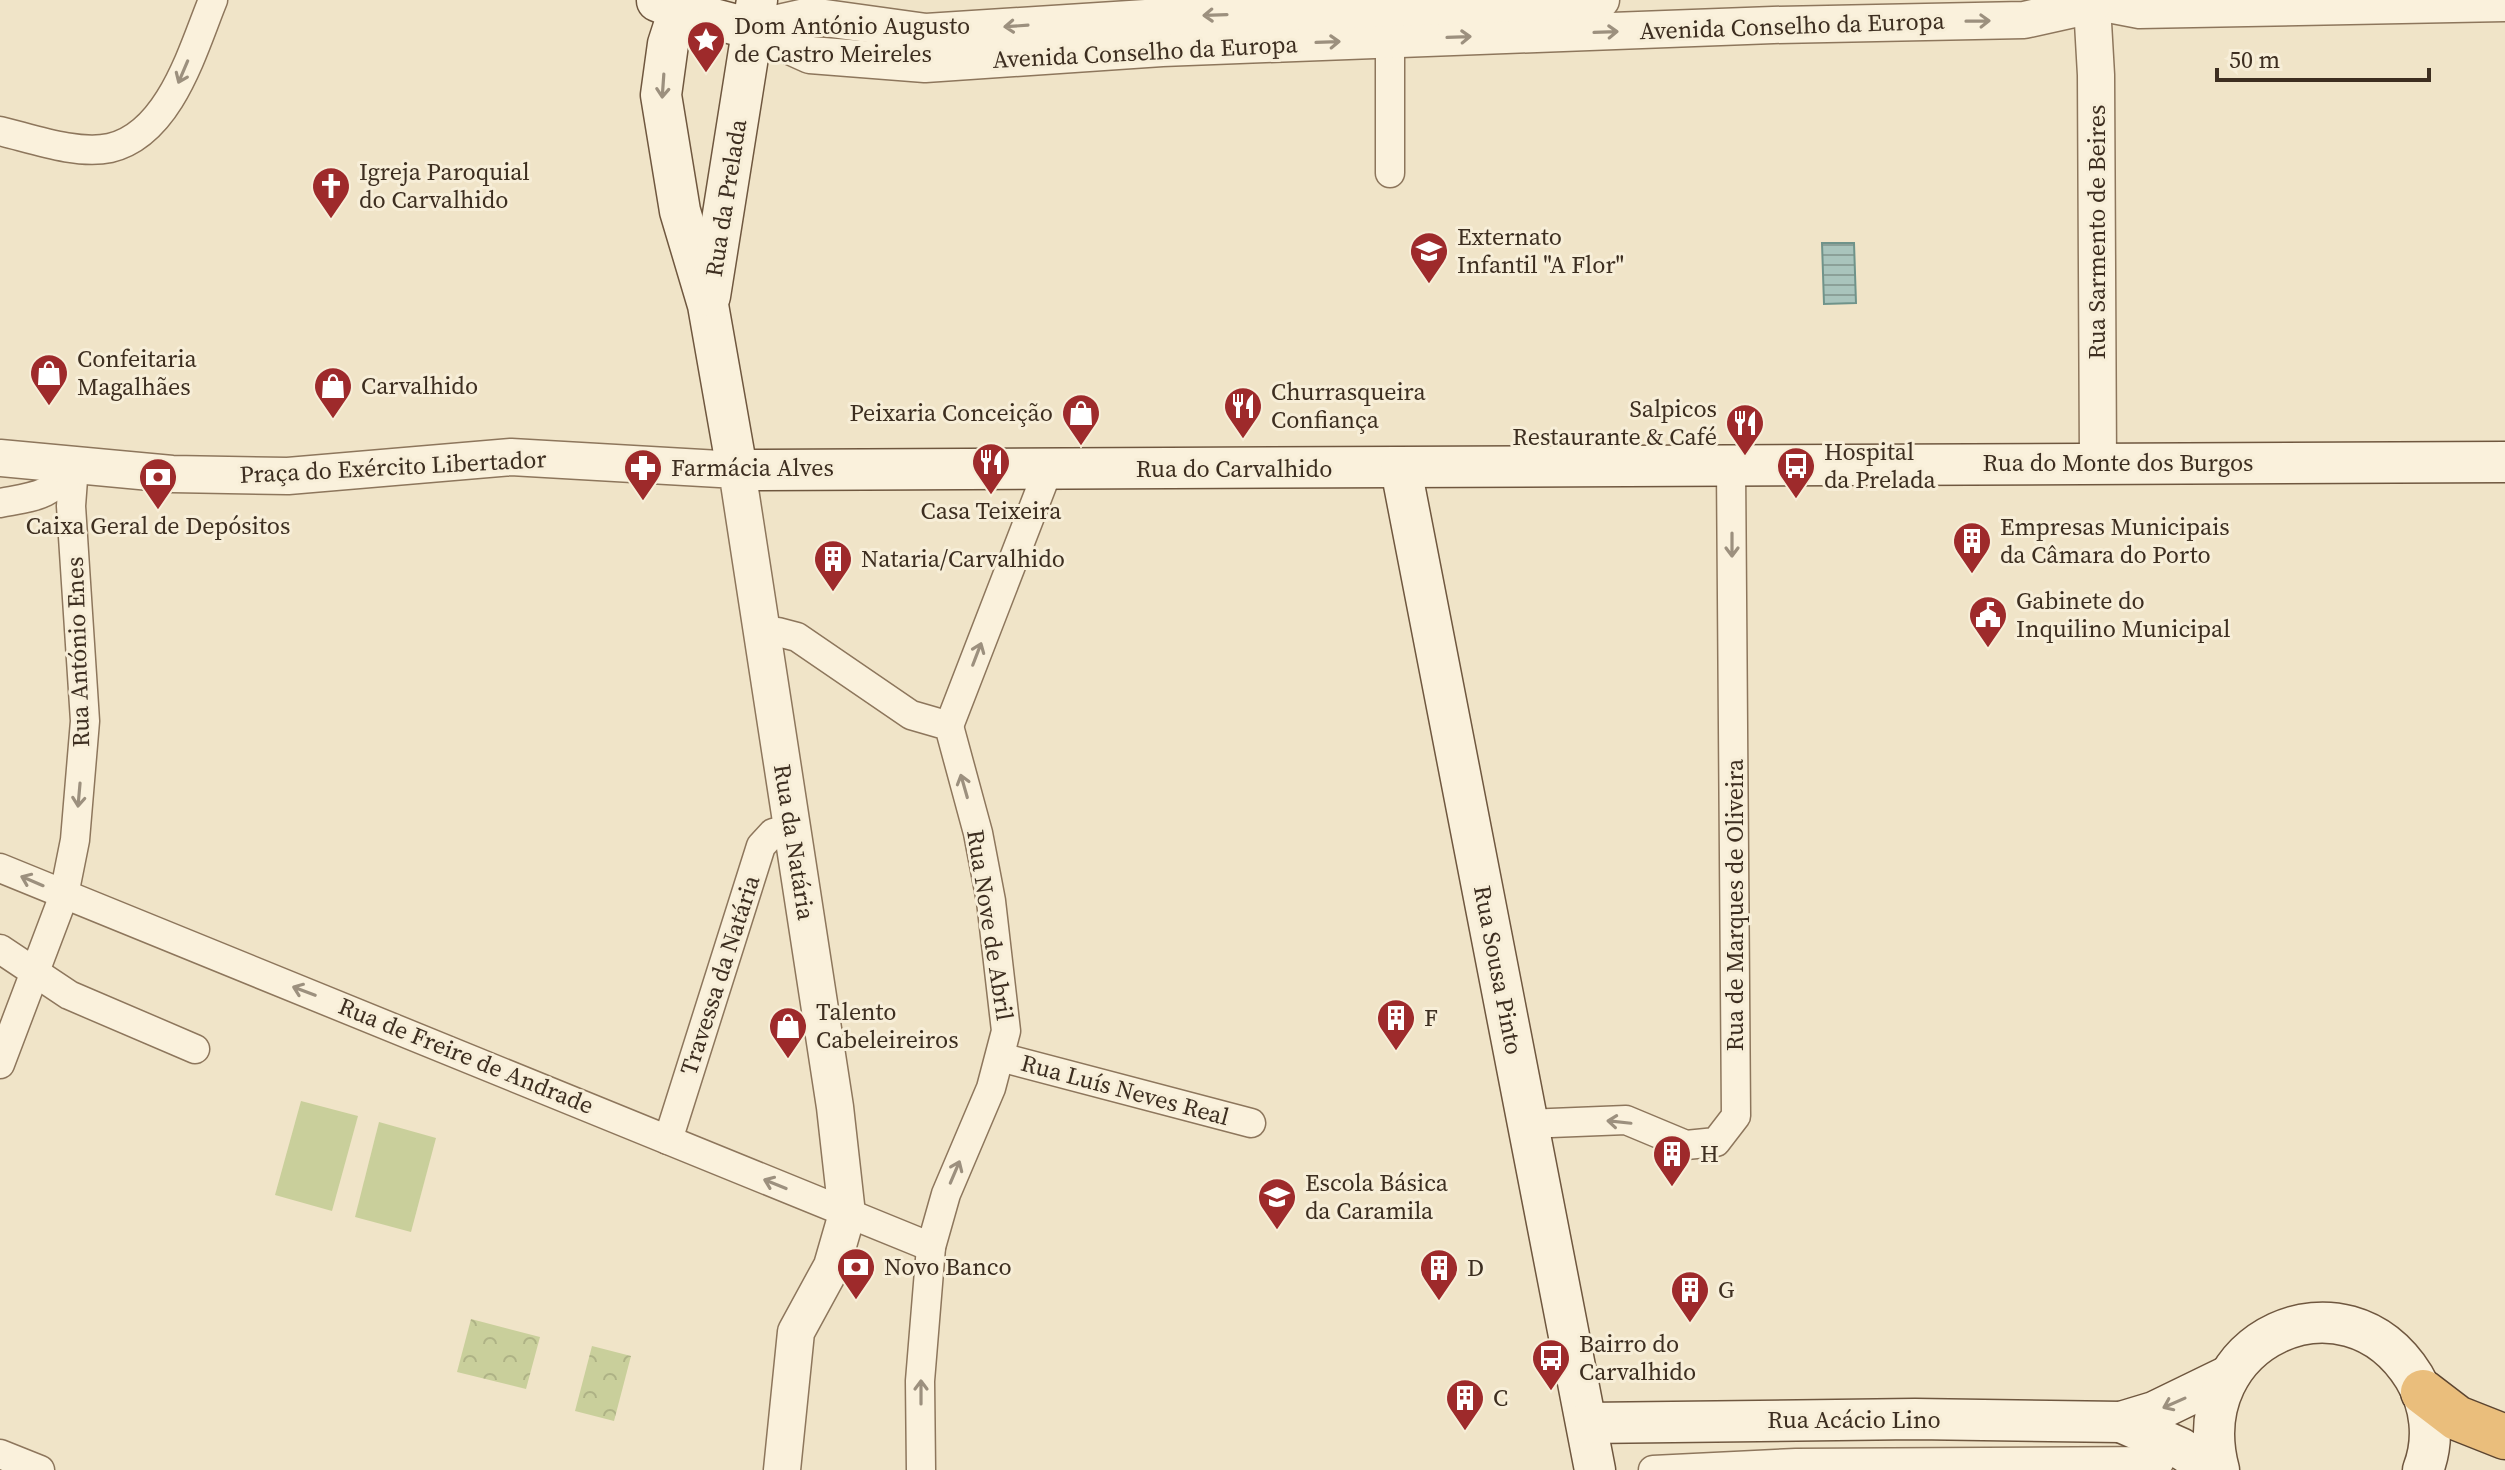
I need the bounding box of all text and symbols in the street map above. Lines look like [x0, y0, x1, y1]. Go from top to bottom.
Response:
street label: Avenida Conselho da Europa [1639, 4, 1946, 47]
one-way arrow [1202, 7, 1229, 22]
place label: Dom António Augusto de Castro Meireles [734, 9, 970, 70]
one-way arrow [1964, 13, 1991, 29]
place icon: Dom António Augusto de Castro Meireles [685, 19, 727, 74]
one-way arrow [1003, 19, 1029, 34]
one-way arrow [1592, 24, 1619, 39]
street label: Avenida Conselho da Europa [992, 27, 1299, 76]
one-way arrow [1445, 30, 1472, 45]
scale bar [2217, 32, 2429, 82]
one-way arrow [1314, 35, 1341, 50]
text: 50 m [2229, 43, 2280, 76]
one-way arrow [174, 59, 189, 84]
one-way arrow [655, 72, 670, 99]
street label: Rua Sarmento de Beires [2080, 104, 2113, 360]
street label: Rua da Prelada [697, 116, 754, 279]
place label: Igreja Paroquial do Carvalhido [359, 155, 530, 216]
church icon: Igreja Paroquial do Carvalhido [310, 165, 352, 220]
place label: Externato Infantil "A Flor" [1457, 220, 1624, 281]
school or university icon: Externato Infantil "A Flor" [1408, 230, 1450, 285]
place label: Confeitaria Magalhães [77, 342, 198, 403]
shop icon: Confeitaria Magalhães [28, 352, 70, 407]
shop icon: Carvalhido [312, 365, 354, 420]
place label: Carvalhido [361, 369, 478, 402]
place label: Churrasqueira Confiança [1271, 375, 1427, 436]
restaurant icon: Churrasqueira Confiança [1222, 385, 1264, 440]
shop icon: Peixaria Conceição [1060, 392, 1102, 447]
place label: Salpicos Restaurante & Café [1512, 392, 1717, 453]
place label: Peixaria Conceição [849, 396, 1053, 429]
restaurant icon: Salpicos Restaurante & Café [1724, 402, 1766, 457]
place label: Hospital da Prelada [1824, 435, 1936, 496]
restaurant icon: Casa Teixeira [970, 441, 1012, 496]
street label: Praça do Exército Libertador [239, 442, 547, 491]
bus stop icon: Hospital da Prelada [1775, 445, 1817, 500]
street label: Rua do Monte dos Burgos [1982, 446, 2254, 479]
pharmacy icon: Farmácia Alves [622, 447, 664, 502]
place label: Farmácia Alves [671, 451, 834, 484]
street label: Rua do Carvalhido [1136, 452, 1332, 485]
bank icon: Caixa Geral de Depósitos [137, 456, 179, 511]
place label: Casa Teixeira [921, 494, 1062, 527]
place label: Caixa Geral de Depósitos [26, 509, 290, 542]
place label: Empresas Municipais da Câmara do Porto [2000, 510, 2230, 571]
building icon: Empresas Municipais da Câmara do Porto [1951, 520, 1993, 575]
one-way arrow [1724, 531, 1740, 558]
building icon: Nataria/Carvalhido [812, 538, 854, 593]
place label: Nataria/Carvalhido [861, 542, 1065, 575]
street label: Rua António Enes [58, 556, 97, 748]
place label: Gabinete do Inquilino Municipal [2016, 584, 2230, 645]
public building icon: Gabinete do Inquilino Municipal [1967, 594, 2009, 649]
one-way arrow [971, 642, 985, 666]
street label: Rua de Marques de Oliveira [1718, 758, 1751, 1051]
street label: Rua da Natária [766, 762, 823, 923]
one-way arrow [956, 773, 971, 799]
one-way arrow [71, 781, 86, 808]
street label: Rua Nove de Abril [959, 827, 1022, 1023]
street label: Travessa da Natária [672, 870, 768, 1079]
one-way arrow [20, 873, 45, 888]
street label: Rua Sousa Pinto [1466, 883, 1531, 1057]
one-way arrow [292, 983, 317, 997]
street label: Rua de Freire de Andrade [334, 989, 599, 1122]
place label: Talento Cabeleireiros [816, 995, 959, 1056]
building icon: F [1375, 997, 1417, 1052]
place label: F [1424, 1001, 1438, 1034]
shop icon: Talento Cabeleireiros [767, 1005, 809, 1060]
street label: Rua Luís Neves Real [1017, 1046, 1233, 1133]
one-way arrow [1607, 1115, 1633, 1130]
building icon: H [1651, 1133, 1693, 1188]
place label: H [1700, 1137, 1719, 1170]
one-way arrow [948, 1160, 963, 1185]
place label: Escola Básica da Caramila [1305, 1166, 1449, 1227]
one-way arrow [763, 1175, 788, 1190]
school or university icon: Escola Básica da Caramila [1256, 1176, 1298, 1231]
bank icon: Novo Banco [835, 1246, 877, 1301]
building icon: D [1418, 1247, 1460, 1302]
place label: Novo Banco [884, 1250, 1012, 1283]
place label: D [1467, 1251, 1484, 1284]
building icon: G [1669, 1269, 1711, 1324]
place label: G [1718, 1273, 1735, 1306]
place label: Bairro do Carvalhido [1579, 1327, 1696, 1388]
bus stop icon: Bairro do Carvalhido [1530, 1337, 1572, 1392]
building icon: C [1444, 1377, 1486, 1432]
one-way arrow [913, 1379, 928, 1406]
place label: C [1493, 1381, 1508, 1414]
one-way arrow [2162, 1396, 2186, 1411]
street label: Rua Acácio Lino [1767, 1403, 1941, 1436]

